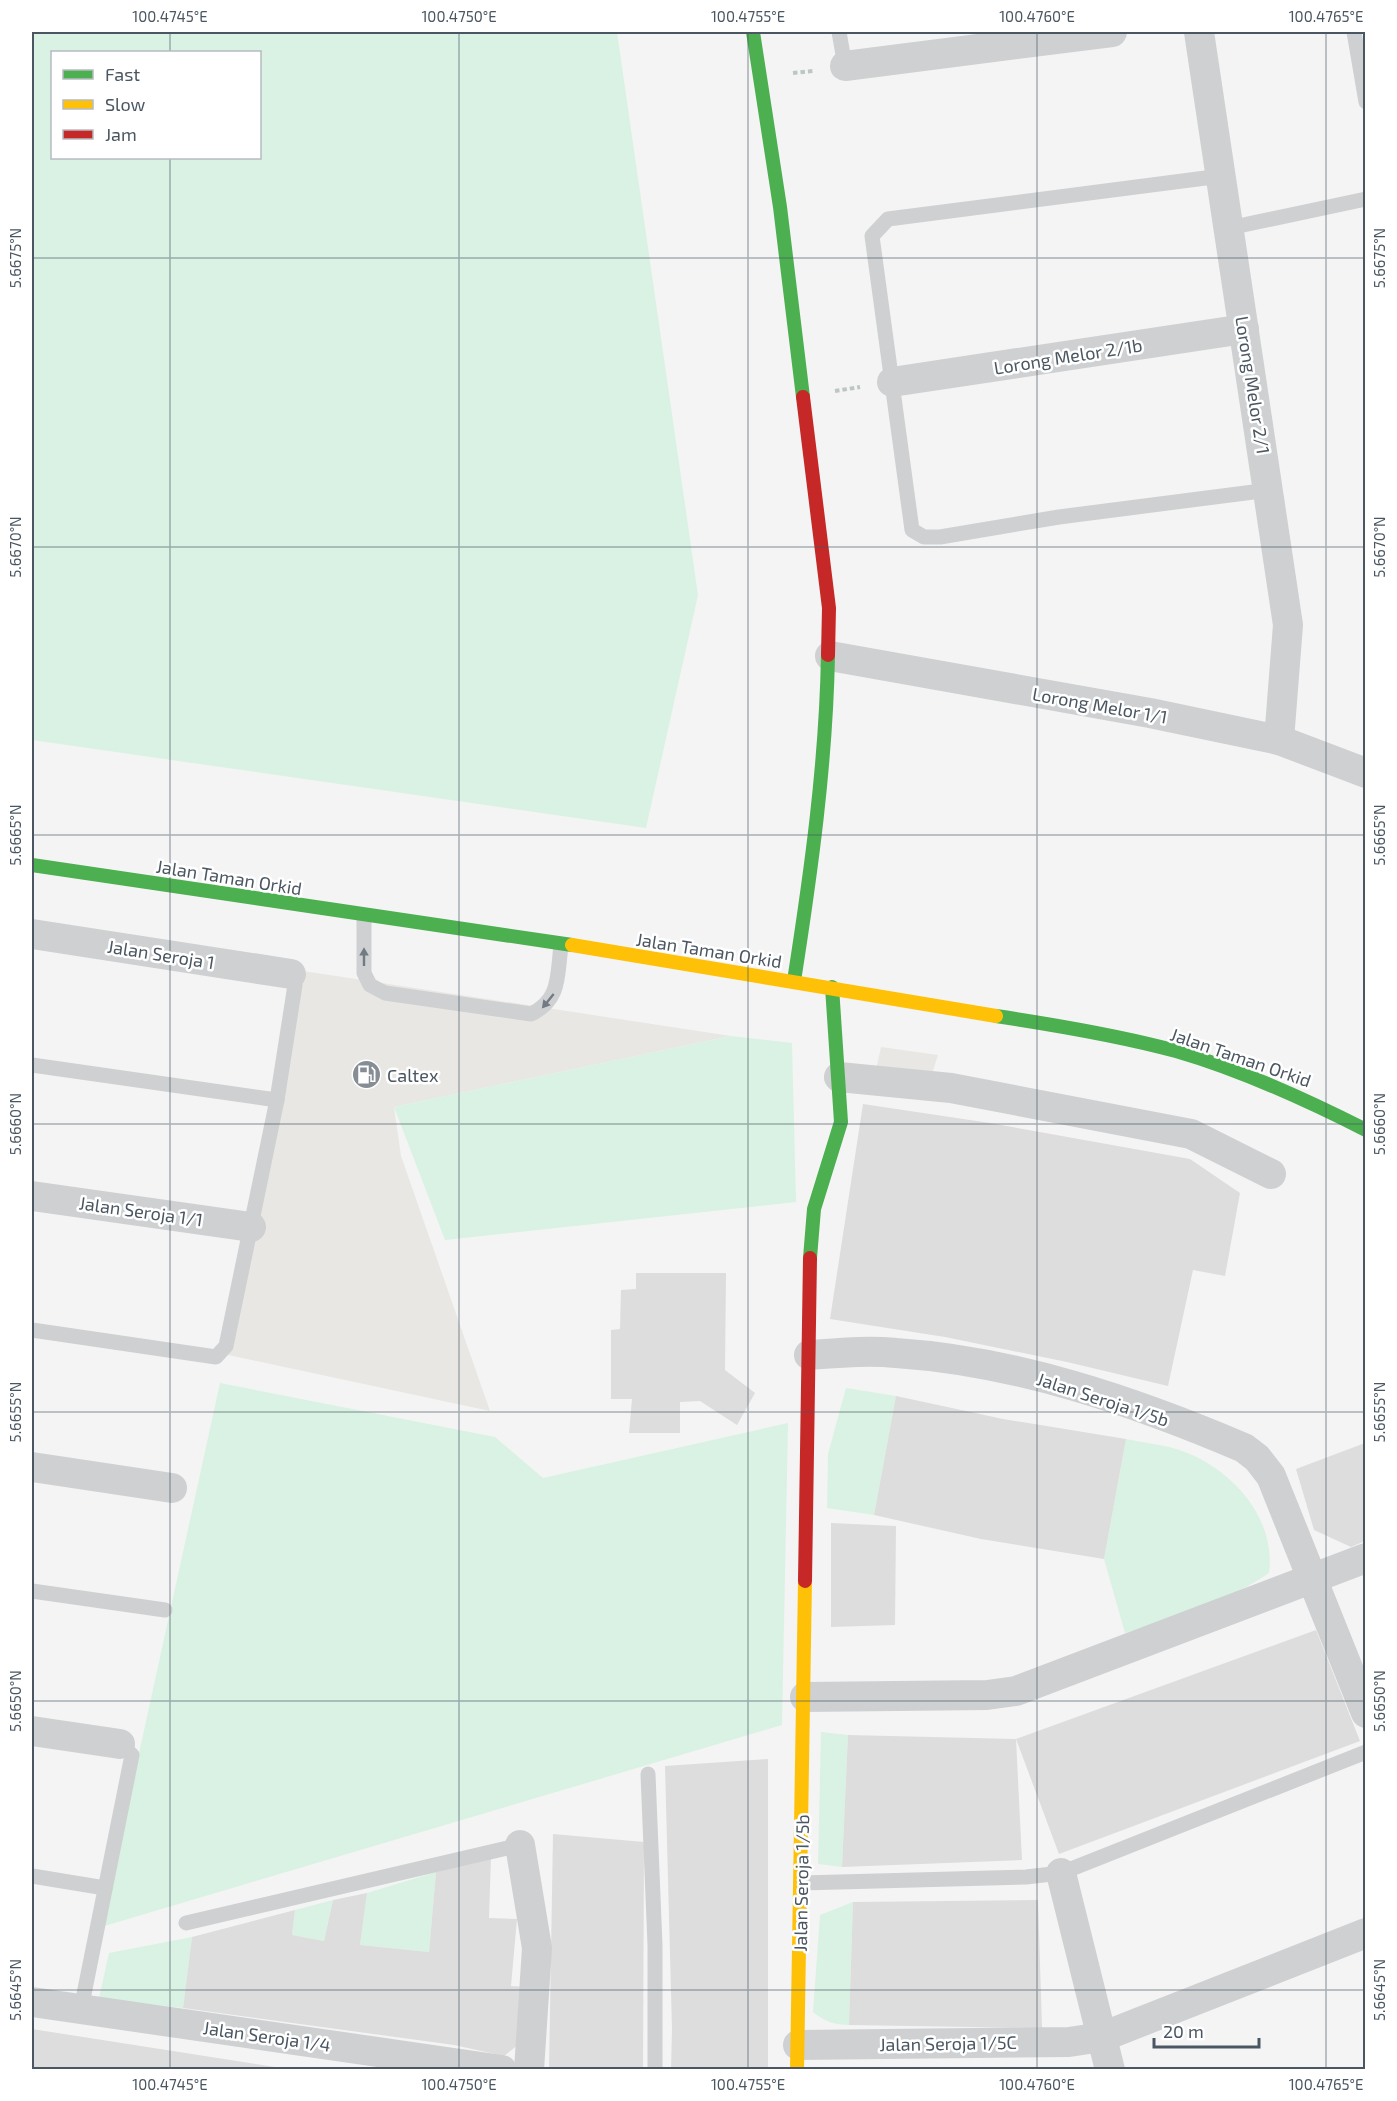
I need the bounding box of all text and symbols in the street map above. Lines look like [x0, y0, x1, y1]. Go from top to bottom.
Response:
text: 100.4745°E [132, 7, 208, 25]
text: 100.4750°E [421, 7, 497, 25]
text: 100.4755°E [711, 7, 785, 25]
text: 100.4760°E [999, 7, 1075, 25]
text: 100.4765°E [1289, 7, 1363, 25]
legend [51, 51, 261, 159]
text: Fast [105, 63, 140, 85]
text: Slow [105, 93, 146, 115]
text: Jam [105, 123, 137, 145]
text: 5.6675°N [6, 228, 24, 288]
text: 5.6675°N [1370, 228, 1388, 288]
street label: Lorong Melor 2/1 [1231, 314, 1275, 456]
street label: Lorong Melor 2/1b [992, 333, 1144, 379]
text: 5.6670°N [6, 516, 24, 578]
text: 5.6670°N [1370, 516, 1388, 578]
street label: Lorong Melor 1/1 [1031, 682, 1169, 728]
text: 5.6665°N [6, 804, 24, 866]
text: 5.6665°N [1370, 804, 1388, 866]
street label: Jalan Taman Orkid [155, 855, 303, 899]
street label: Jalan Taman Orkid [635, 928, 783, 972]
street label: Jalan Seroja 1 [106, 935, 216, 973]
one-way arrow [359, 948, 369, 967]
one-way arrow [541, 993, 554, 1009]
street label: Jalan Taman Orkid [1168, 1023, 1314, 1091]
fuel station icon: Caltex [350, 1059, 382, 1091]
place label: Caltex [387, 1064, 439, 1086]
text: 5.6660°N [6, 1093, 24, 1155]
text: 5.6660°N [1370, 1093, 1388, 1155]
street label: Jalan Seroja 1/1 [78, 1191, 204, 1231]
street label: Jalan Seroja 1/5b [1034, 1367, 1172, 1431]
text: 5.6655°N [6, 1382, 24, 1442]
text: 5.6655°N [1370, 1382, 1388, 1442]
text: 5.6650°N [6, 1670, 24, 1732]
text: 5.6650°N [1370, 1670, 1388, 1732]
street label: Jalan Seroja 1/5b [789, 1814, 813, 1952]
text: 5.6645°N [6, 1959, 24, 2021]
text: 5.6645°N [1370, 1959, 1388, 2021]
scale bar [1154, 2011, 1259, 2049]
street label: Jalan Seroja 1/4 [202, 2016, 332, 2056]
text: 20 m [1163, 2020, 1204, 2042]
street label: Jalan Seroja 1/5C [879, 2031, 1017, 2055]
text: 100.4745°E [132, 2075, 208, 2093]
text: 100.4750°E [421, 2075, 497, 2093]
text: 100.4755°E [711, 2075, 785, 2093]
text: 100.4760°E [999, 2075, 1075, 2093]
text: 100.4765°E [1289, 2075, 1363, 2093]

